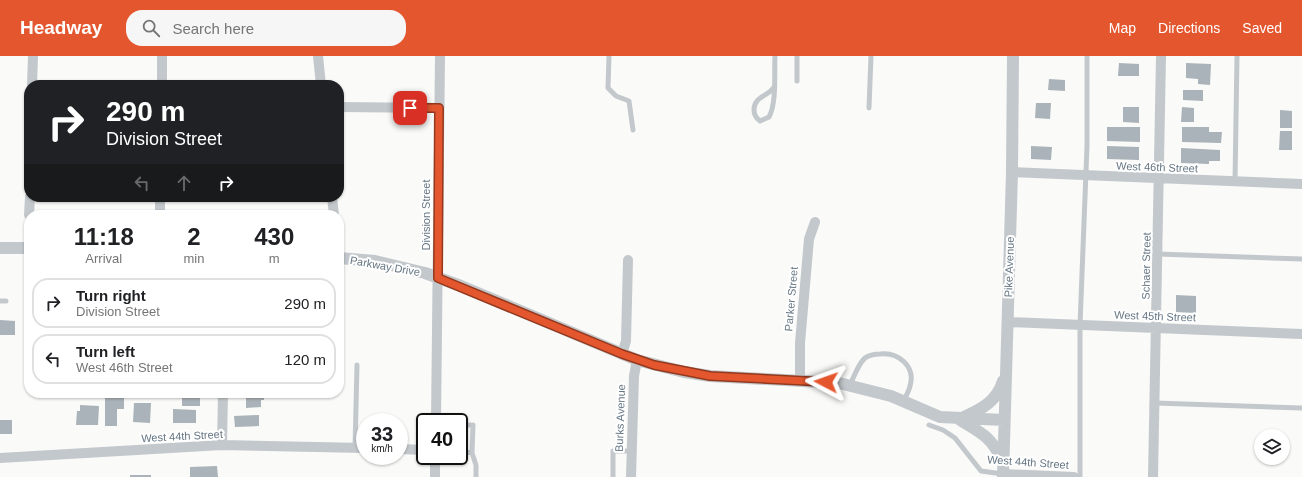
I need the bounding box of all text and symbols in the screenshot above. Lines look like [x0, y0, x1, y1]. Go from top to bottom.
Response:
search box [126, 10, 406, 46]
text: Headway [20, 17, 102, 38]
icon: search [140, 17, 162, 39]
text: Search here [172, 20, 254, 37]
text: Map [1109, 20, 1136, 36]
text: Directions [1158, 20, 1220, 36]
text: Saved [1242, 20, 1282, 36]
pin [393, 91, 427, 125]
icon: right [40, 96, 92, 148]
text: 290 m [106, 96, 185, 127]
icon: arrive [399, 97, 421, 119]
text: Division Street [106, 129, 222, 149]
street label: West 46th Street [1116, 160, 1198, 174]
icon: left [131, 172, 153, 194]
icon: ahead [173, 172, 195, 194]
icon: right [215, 172, 237, 194]
street label: Division Street [420, 180, 432, 250]
text: 11:18 [74, 223, 134, 250]
text: 2 [187, 223, 201, 250]
text: 430 [254, 223, 294, 250]
street label: Schaer Street [1139, 232, 1153, 300]
street label: Pike Avenue [1002, 236, 1016, 298]
text: Arrival [85, 251, 122, 266]
text: min [184, 251, 204, 266]
text: m [269, 251, 280, 266]
street label: Parkway Drive [349, 254, 421, 278]
street label: Parker Street [782, 266, 800, 332]
text: Turn right [76, 287, 146, 304]
icon: right [42, 292, 64, 314]
text: 290 m [284, 295, 326, 312]
text: Division Street [76, 304, 160, 319]
street label: West 45th Street [1114, 309, 1196, 323]
text: Turn left [76, 343, 135, 360]
icon: left [42, 348, 64, 370]
text: 120 m [284, 351, 326, 368]
text: West 46th Street [76, 360, 173, 375]
position arrow [805, 361, 847, 403]
street label: Burks Avenue [613, 384, 627, 452]
speed limit sign: 40 [416, 413, 468, 465]
text: 33 [371, 423, 393, 445]
street label: West 44th Street [141, 428, 223, 444]
map controls [1254, 429, 1290, 465]
button: layers [1254, 429, 1290, 465]
text: km/h [371, 443, 393, 454]
street label: West 44th Street [987, 453, 1069, 471]

